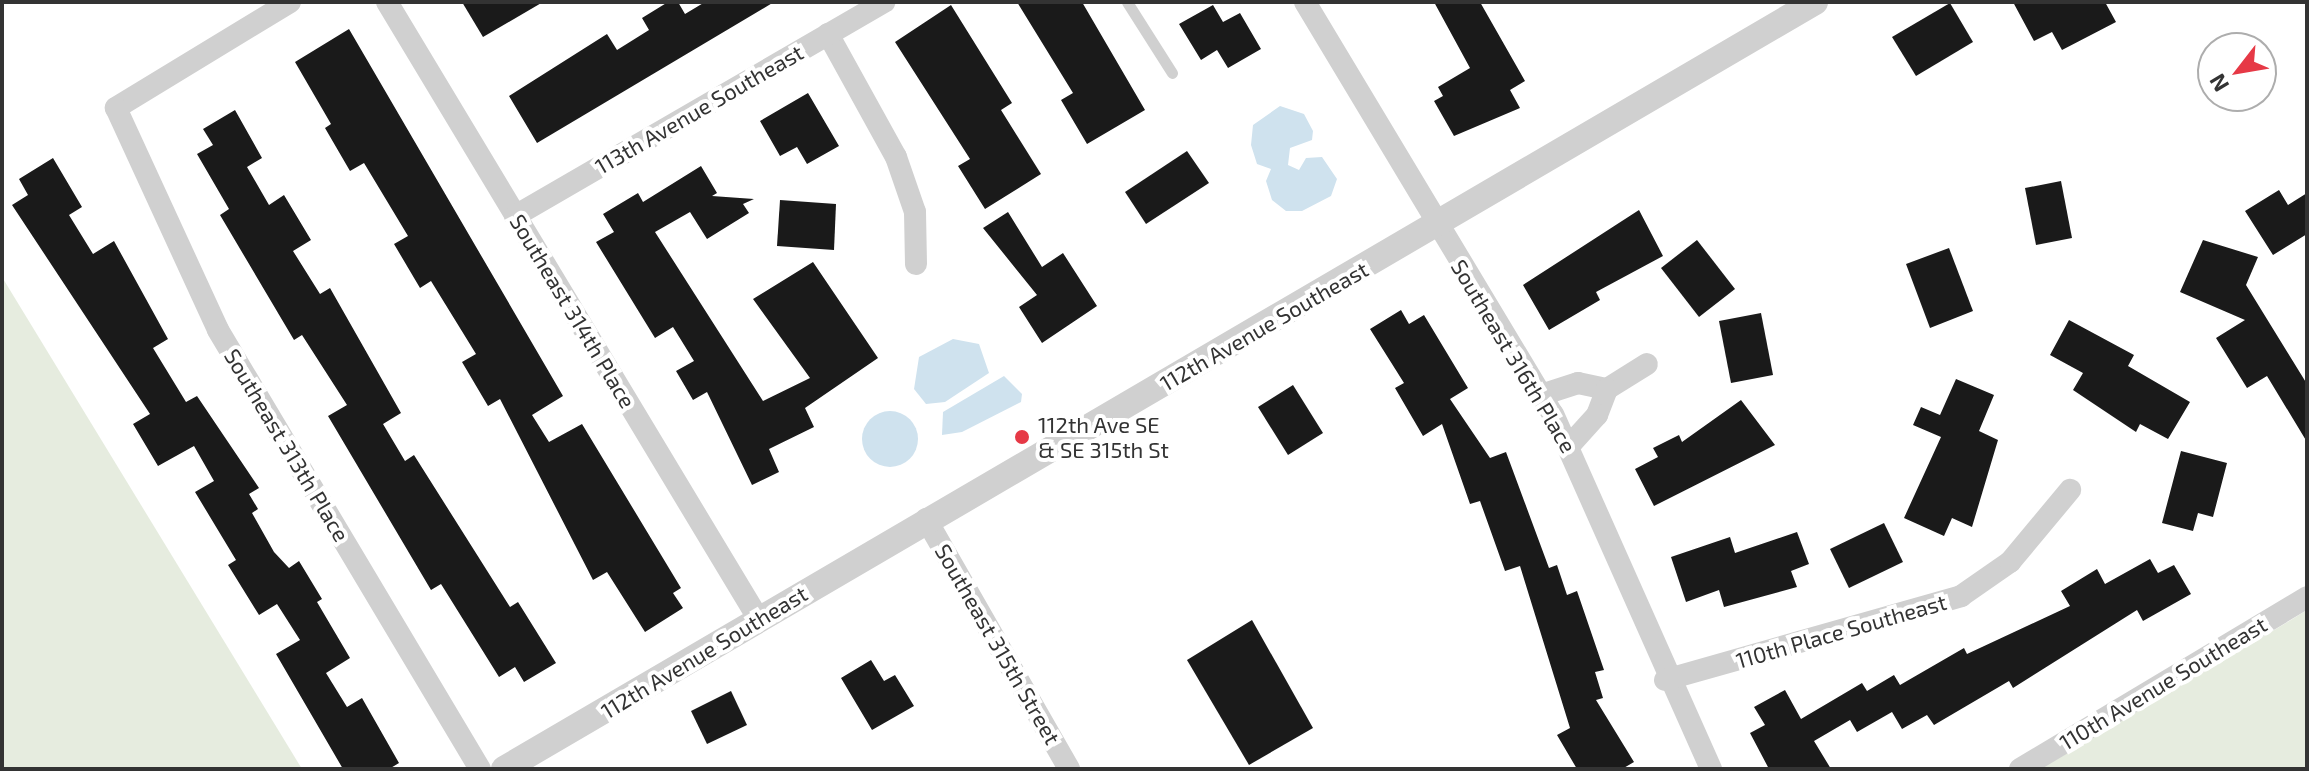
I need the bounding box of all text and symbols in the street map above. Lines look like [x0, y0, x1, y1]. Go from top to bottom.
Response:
north arrow [2197, 32, 2277, 112]
street label: 113th Avenue Southeast [590, 38, 808, 180]
text: N [2203, 70, 2233, 97]
street label: Southeast 314th Place [505, 209, 641, 413]
street label: 112th Avenue Southeast [1155, 255, 1373, 397]
street label: Southeast 316th Place [1446, 255, 1582, 457]
street label: Southeast 313th Place [219, 344, 355, 546]
place label: 112th Ave SE & SE 315th St [1038, 411, 1169, 462]
marker: 112th Ave SE & SE 315th St [1013, 428, 1031, 446]
street label: Southeast 315th Street [930, 539, 1066, 749]
street label: 112th Avenue Southeast [596, 580, 812, 724]
street label: 110th Place Southeast [1733, 588, 1949, 674]
street label: 110th Avenue Southeast [2054, 611, 2272, 755]

